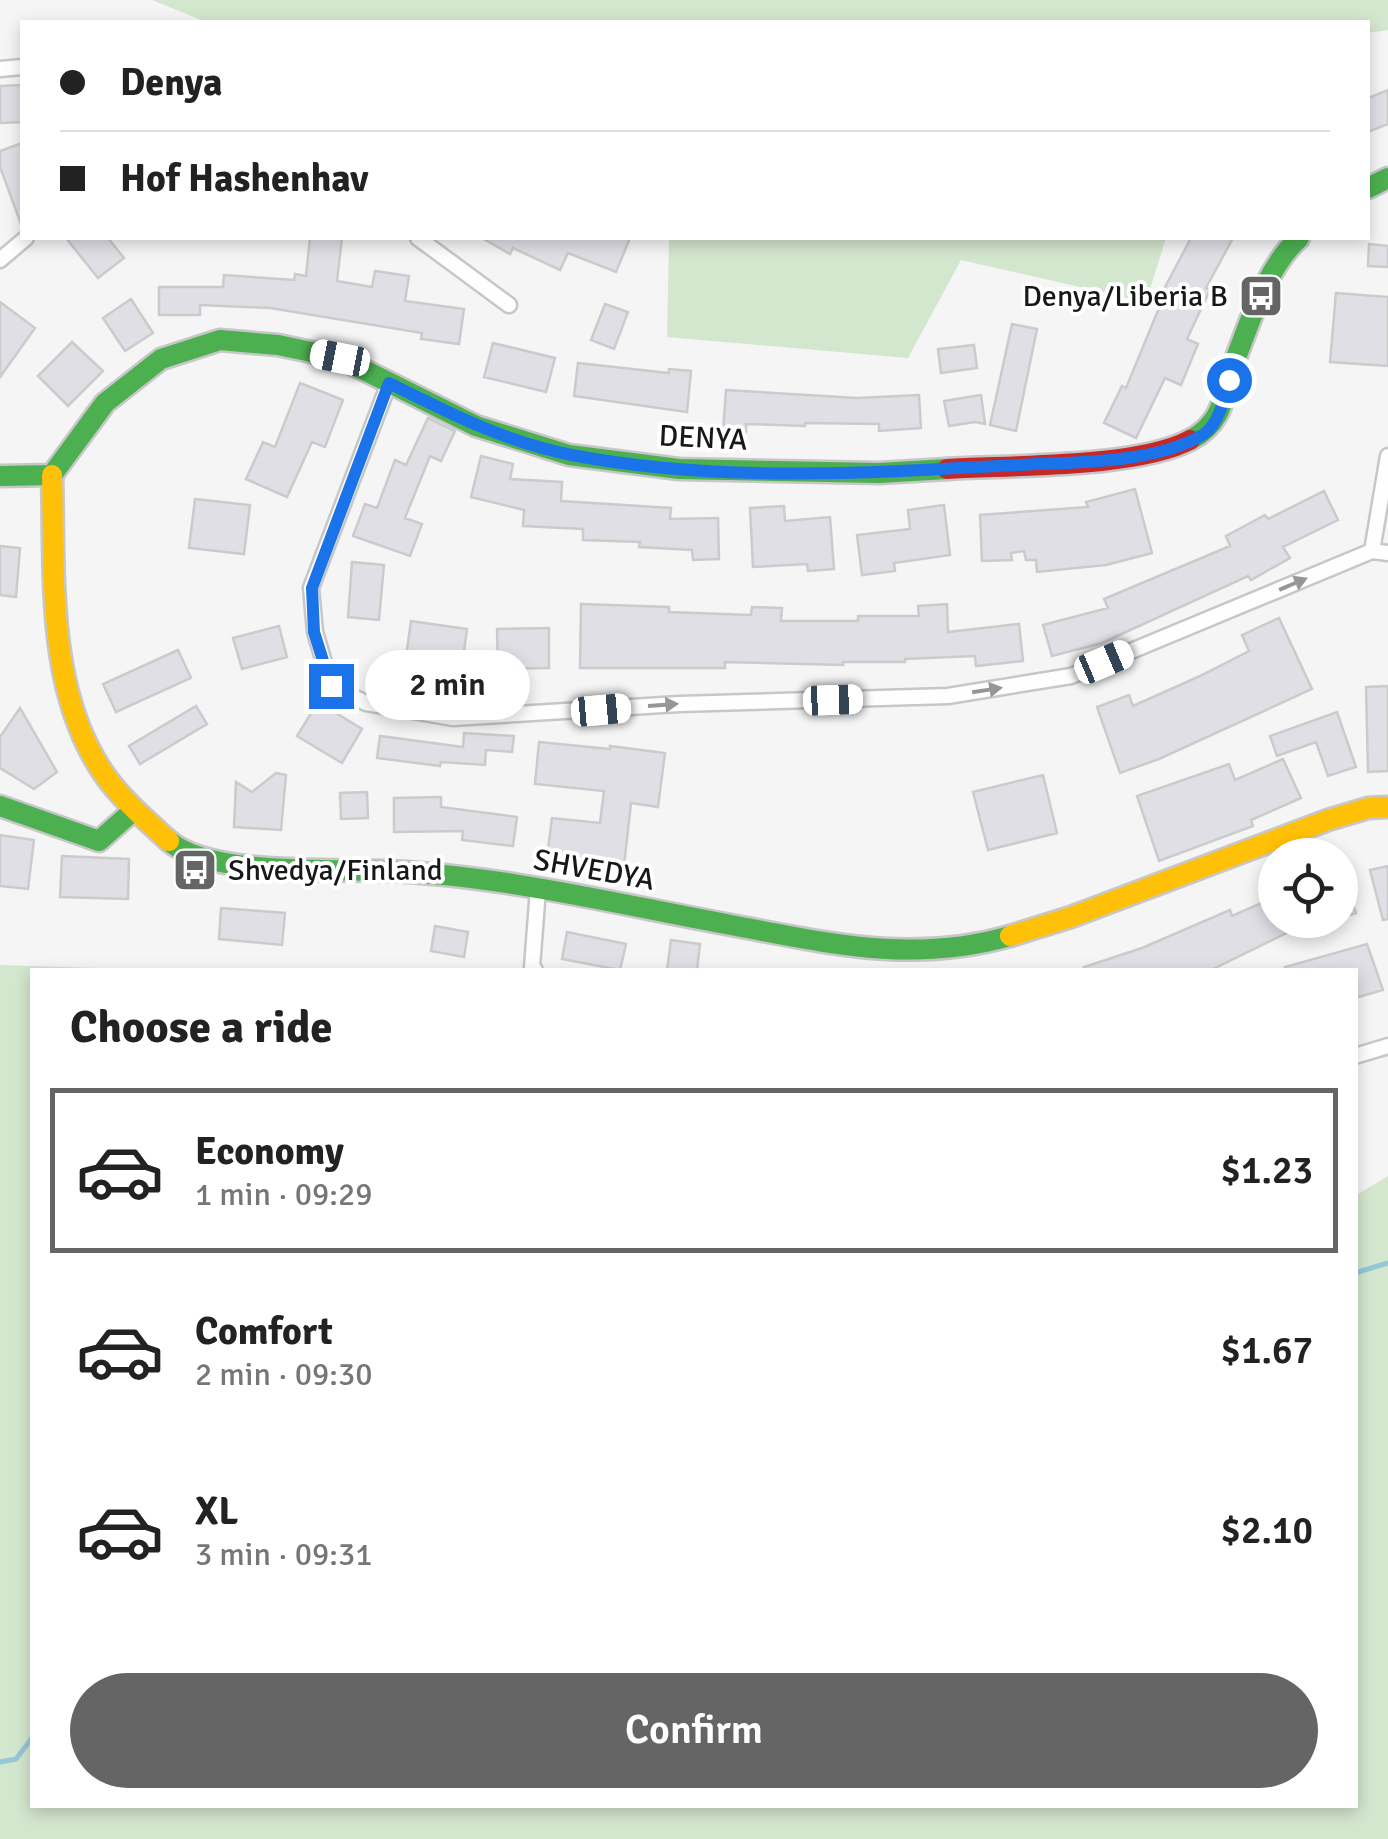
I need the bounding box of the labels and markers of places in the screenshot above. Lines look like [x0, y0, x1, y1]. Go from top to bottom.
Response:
bus stop icon: Denya/Liberia B [1238, 273, 1284, 319]
place label: Denya/Liberia B [1022, 278, 1228, 315]
bus stop icon: Shvedya/Finland [172, 847, 218, 893]
place label: Shvedya/Finland [228, 852, 443, 889]

